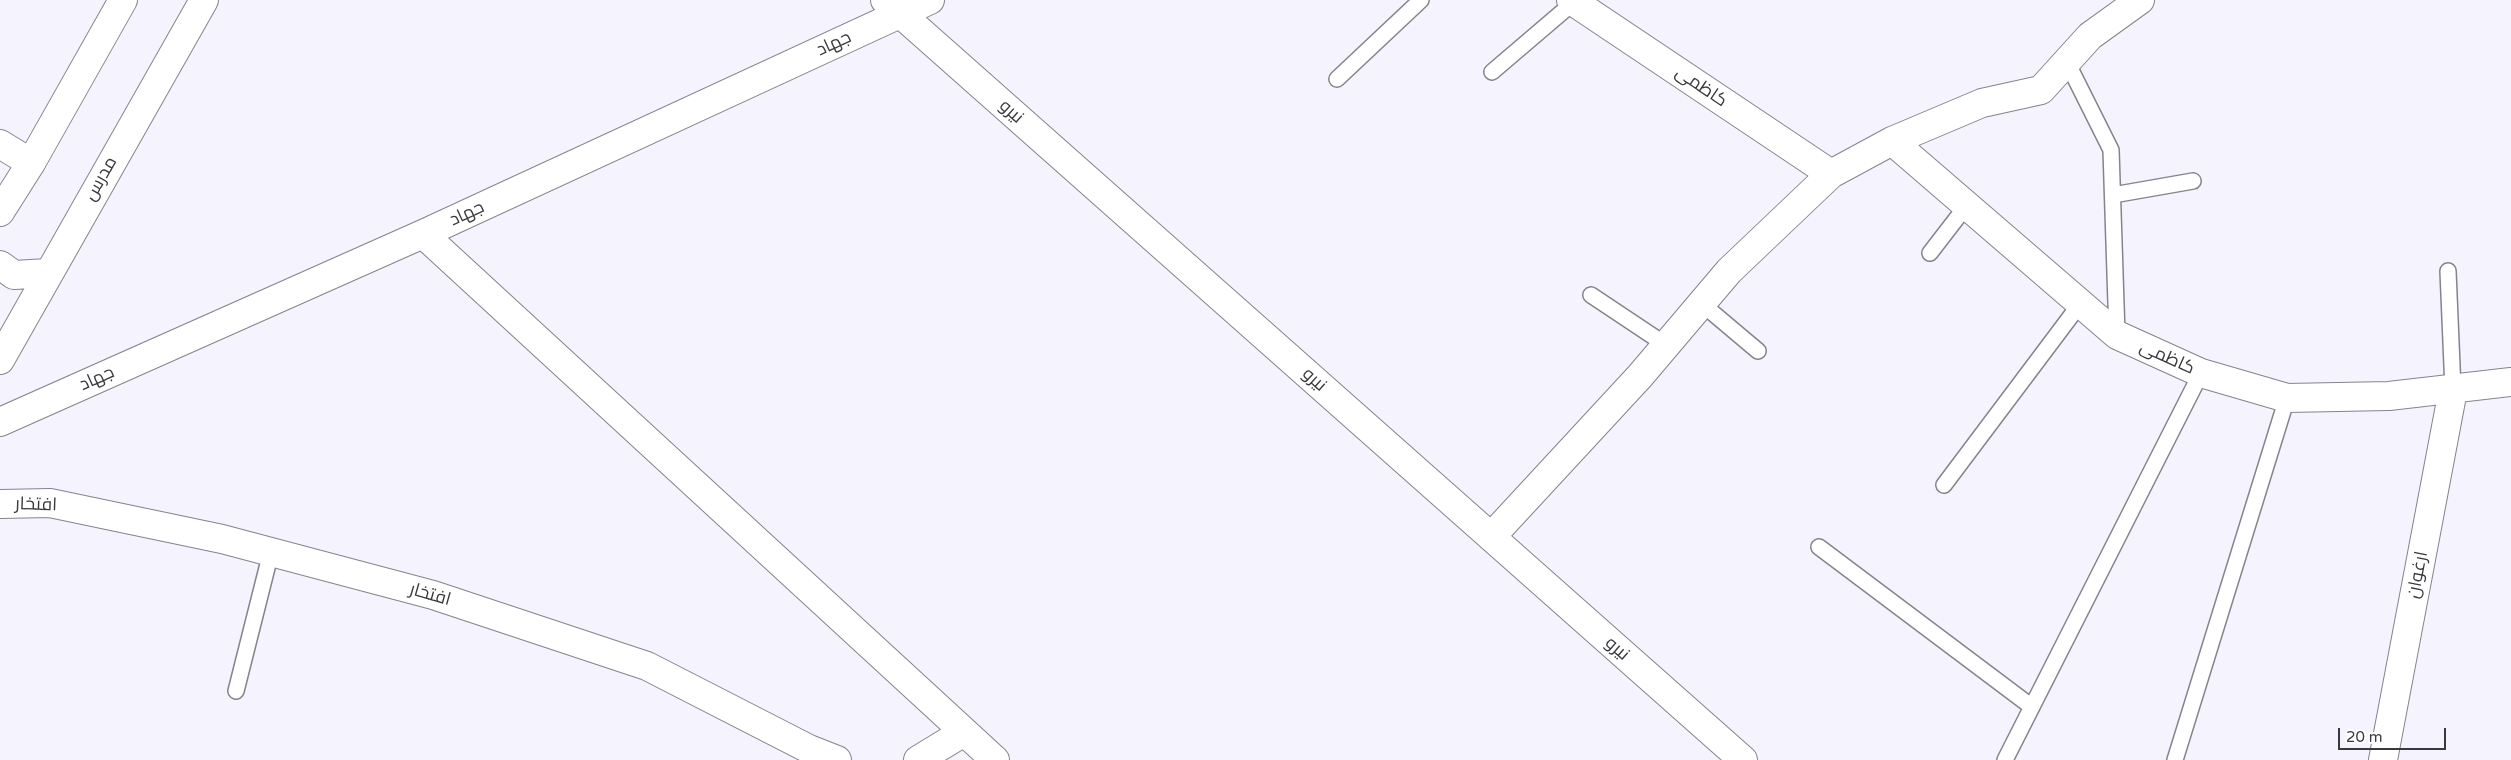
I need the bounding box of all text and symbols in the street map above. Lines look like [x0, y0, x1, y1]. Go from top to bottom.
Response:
street label: جهاد [813, 27, 855, 61]
street label: کاظمی [1671, 62, 1731, 112]
street label: نیرو [994, 96, 1028, 128]
street label: مدرس [80, 153, 122, 205]
street label: جهاد [446, 197, 488, 231]
street label: کاظمی [2136, 336, 2198, 380]
street label: جهاد [76, 362, 118, 396]
street label: نیرو [1297, 364, 1331, 396]
street label: افتخار [15, 493, 57, 517]
street label: ارغوان [2403, 550, 2433, 600]
street label: افتخار [407, 579, 453, 611]
street label: نیرو [1600, 633, 1634, 665]
scale bar [2341, 718, 2448, 750]
text: 20 m [2346, 728, 2383, 746]

